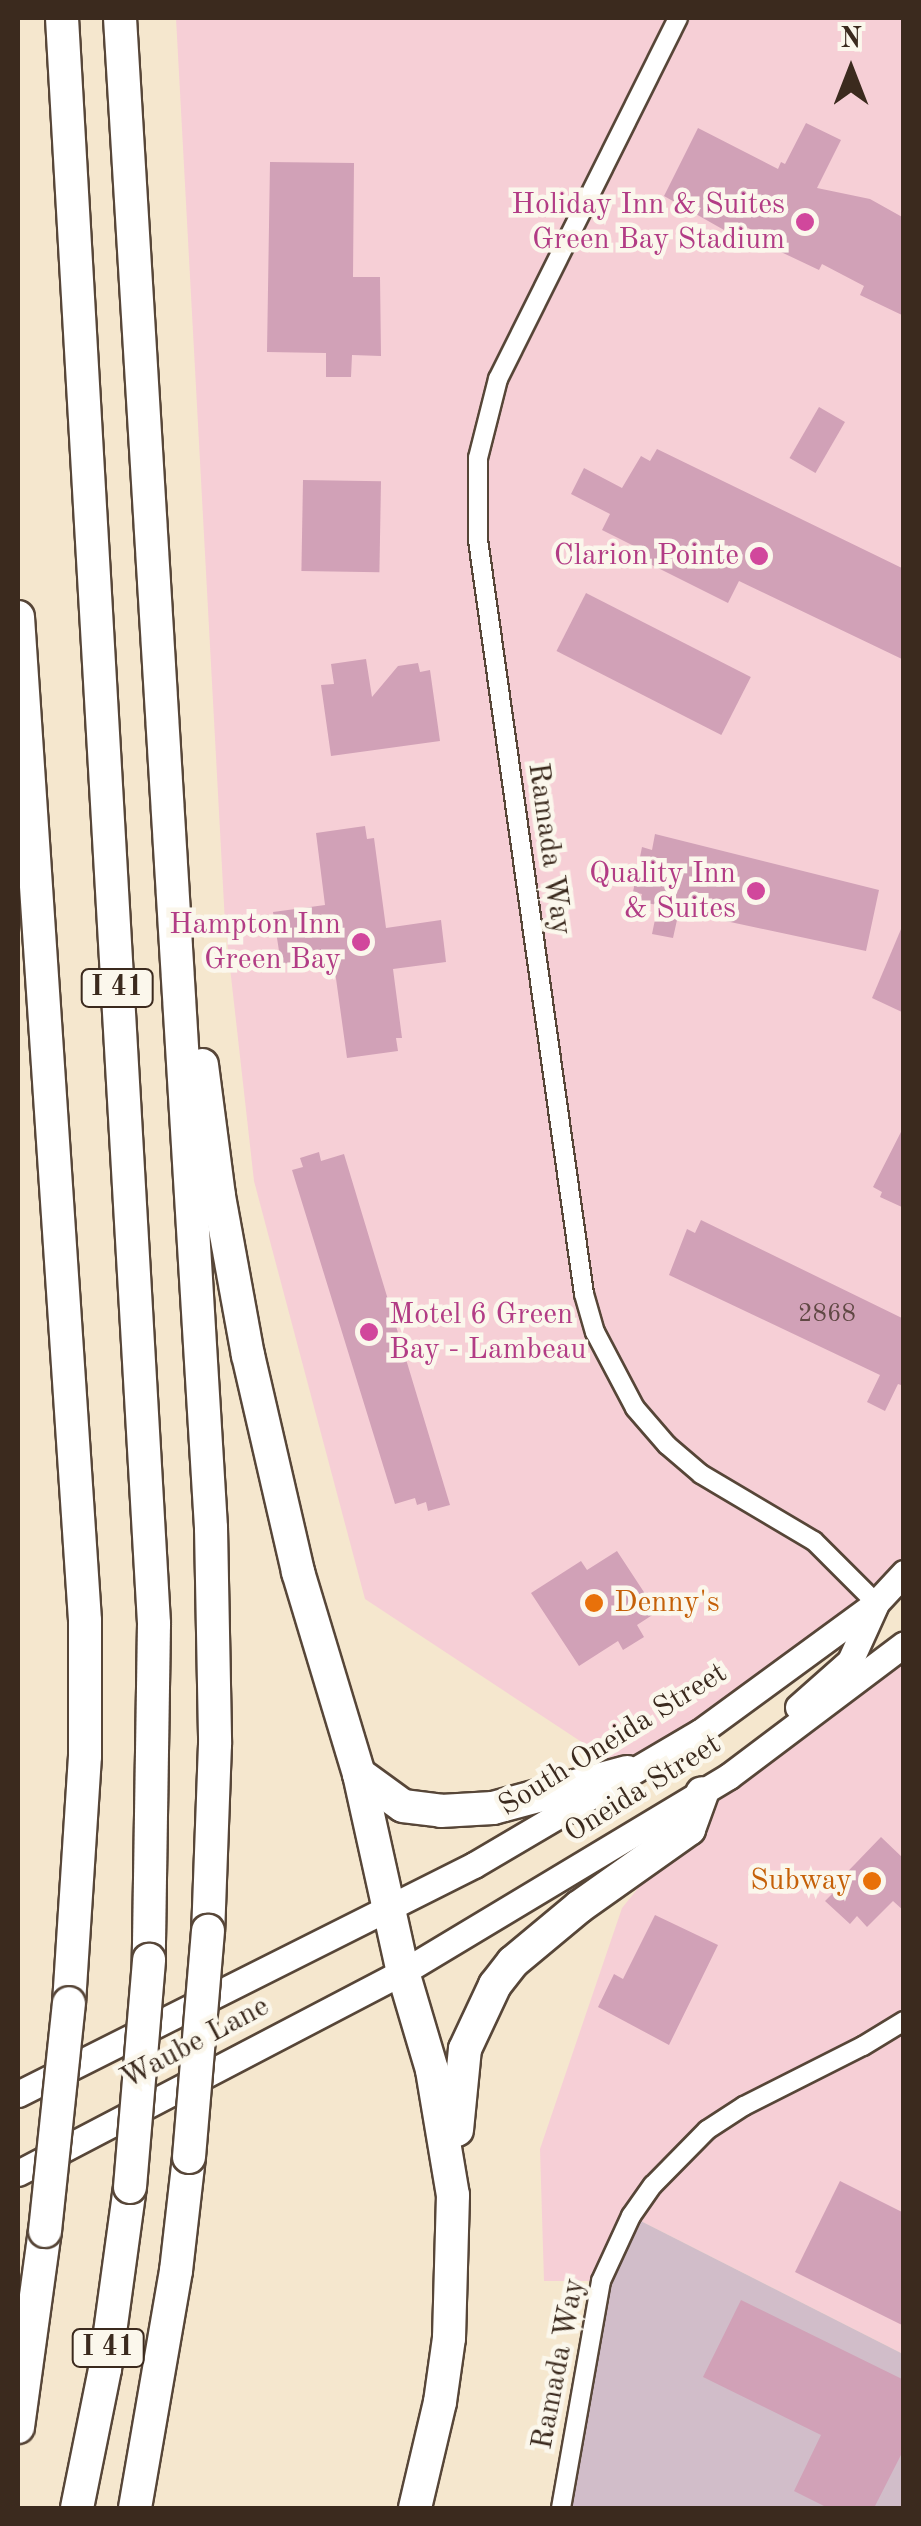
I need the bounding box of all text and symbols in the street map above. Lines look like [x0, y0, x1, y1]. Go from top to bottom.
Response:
north arrow [801, 20, 901, 120]
text: N [840, 26, 862, 54]
place label: Holiday Inn & Suites Green Bay Stadium [511, 187, 785, 258]
marker: Holiday Inn & Suites Green Bay Stadium [794, 211, 816, 233]
place label: Clarion Pointe [554, 538, 739, 574]
marker: Clarion Pointe [748, 545, 770, 567]
street label: Ramada Way [519, 760, 579, 938]
place label: Quality Inn & Suites [589, 856, 736, 926]
marker: Quality Inn & Suites [745, 880, 767, 902]
place label: Hampton Inn Green Bay [169, 907, 341, 978]
marker: Hampton Inn Green Bay [350, 931, 372, 953]
road number: I 41 [80, 965, 154, 1011]
place label: Motel 6 Green Bay - Lambeau [389, 1297, 587, 1368]
house number: 2868 [798, 1300, 856, 1330]
marker: Motel 6 Green Bay - Lambeau [358, 1321, 380, 1343]
place label: Denny's [614, 1585, 720, 1621]
marker: Denny's [583, 1592, 605, 1614]
street label: South Oneida Street [492, 1655, 734, 1825]
street label: Oneida Street [558, 1727, 728, 1851]
place label: Subway [750, 1863, 852, 1899]
marker: Subway [861, 1870, 883, 1892]
street label: Waube Lane [115, 1989, 275, 2097]
street label: Ramada Way [525, 2275, 593, 2453]
road number: I 41 [70, 2325, 146, 2371]

